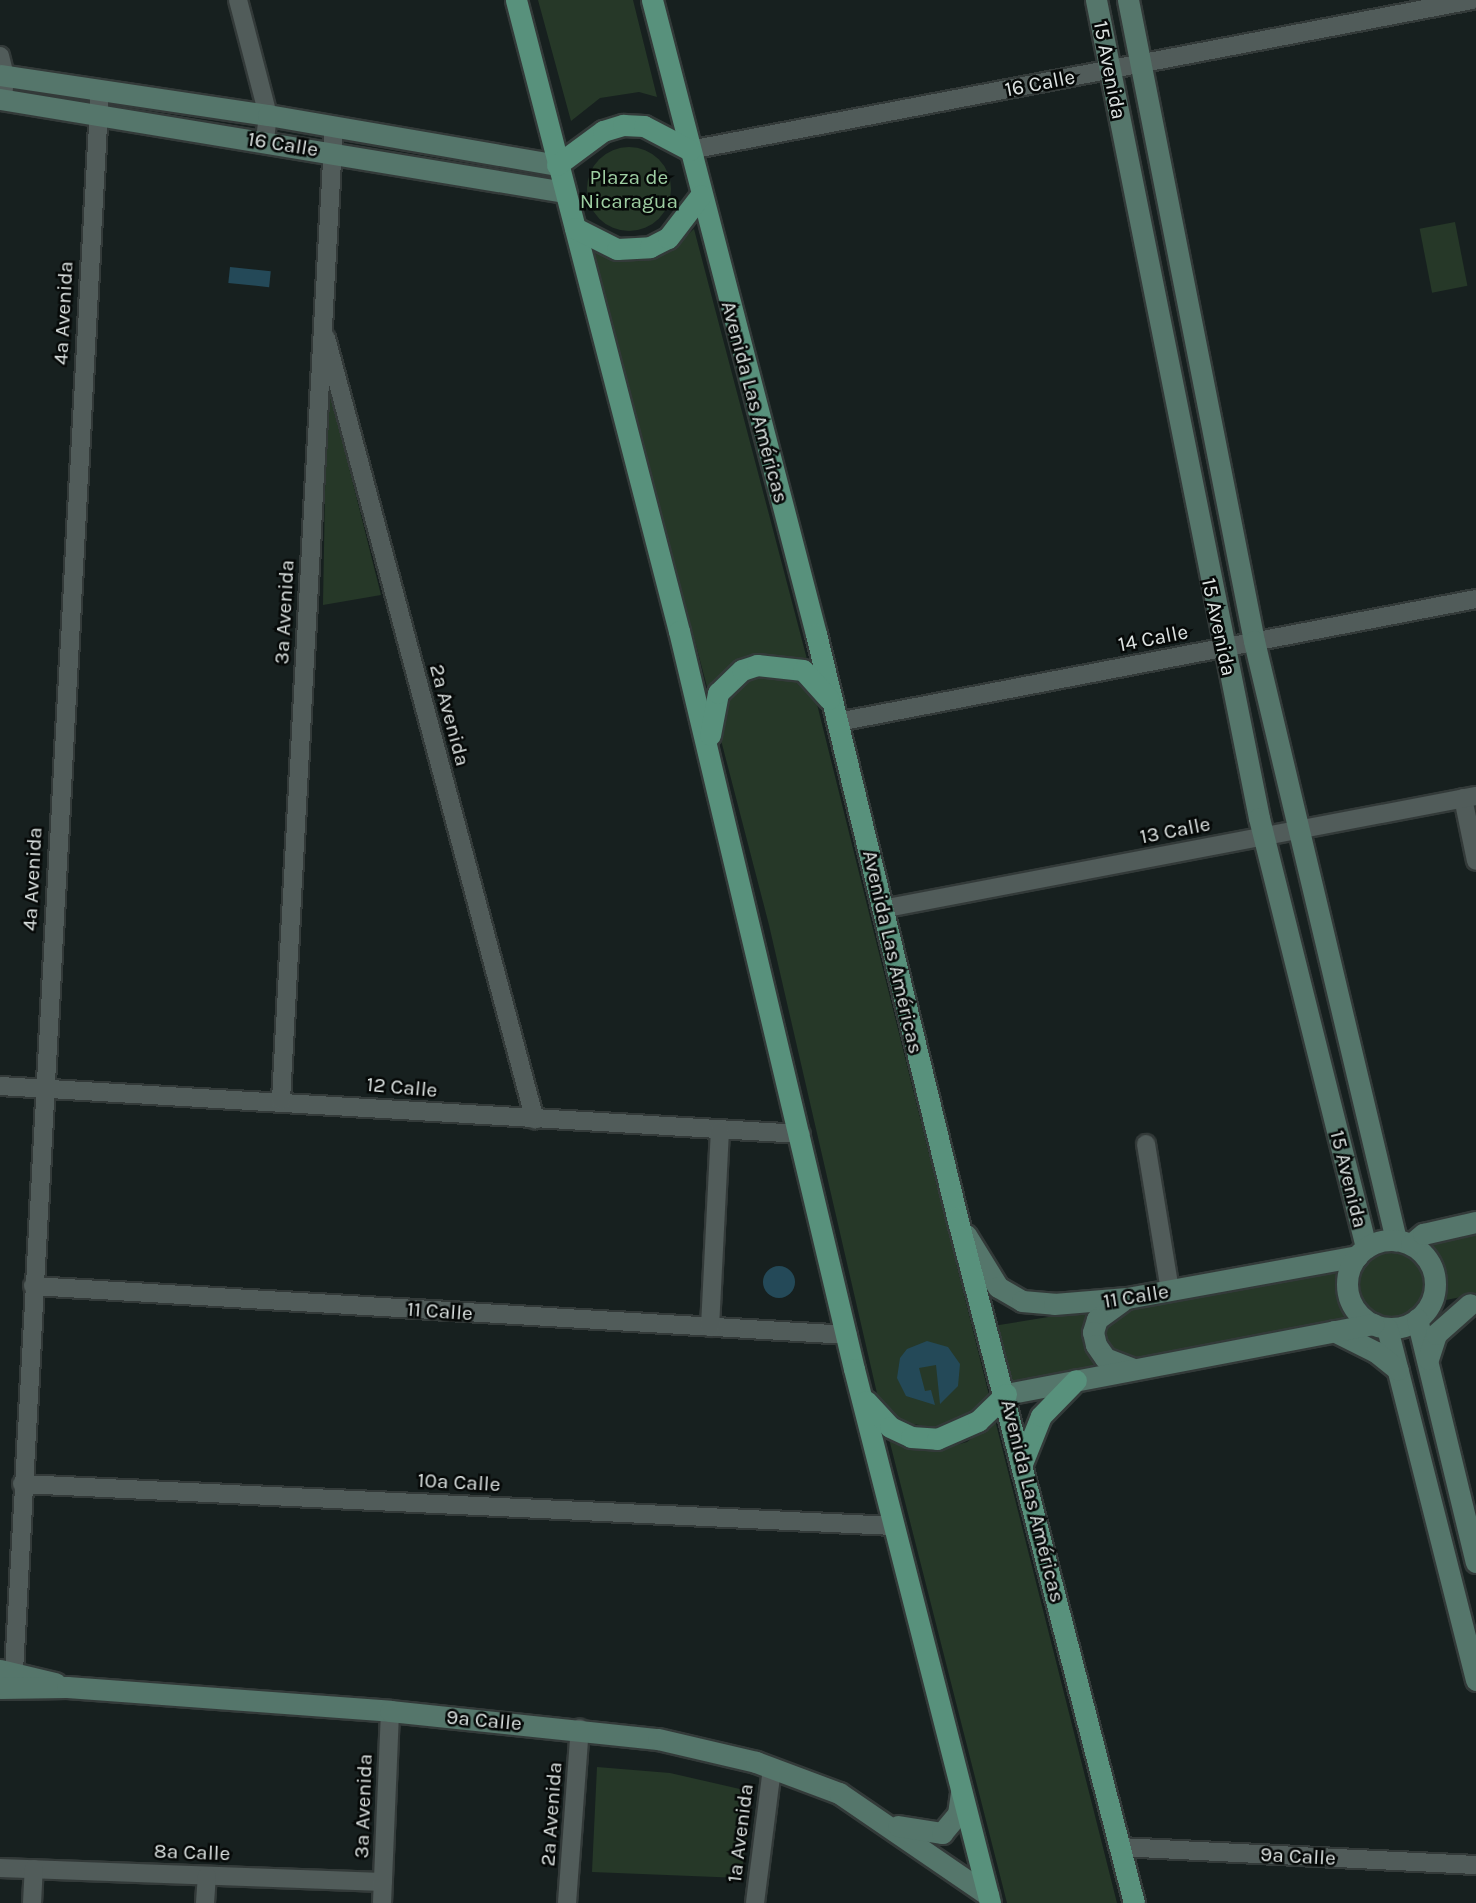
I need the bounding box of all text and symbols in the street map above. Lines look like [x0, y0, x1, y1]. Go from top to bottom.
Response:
street label: 15 Avenida [1088, 19, 1132, 121]
street label: 16 Calle [1003, 64, 1077, 102]
street label: 16 Calle [246, 126, 320, 162]
park label: Plaza de Nicaragua [580, 164, 678, 214]
street label: 4a Avenida [48, 260, 78, 366]
street label: Avenida Las Américas [716, 298, 794, 506]
street label: 3a Avenida [269, 559, 299, 665]
street label: 15 Avenida [1196, 576, 1242, 678]
street label: 14 Calle [1116, 619, 1190, 657]
street label: 2a Avenida [424, 661, 476, 769]
street label: 13 Calle [1138, 811, 1212, 849]
street label: 4a Avenida [17, 826, 47, 932]
street label: Avenida Las Américas [857, 848, 929, 1056]
street label: 12 Calle [365, 1071, 439, 1103]
street label: 15 Avenida [1325, 1128, 1373, 1230]
street label: 11 Calle [1102, 1278, 1170, 1314]
street label: 11 Calle [406, 1296, 474, 1326]
street label: Avenida Las Américas [996, 1397, 1070, 1605]
street label: 10a Calle [417, 1467, 501, 1497]
street label: 9a Calle [445, 1704, 523, 1736]
street label: 3a Avenida [349, 1753, 377, 1859]
street label: 2a Avenida [535, 1761, 567, 1867]
street label: 1a Avenida [721, 1782, 759, 1884]
street label: 8a Calle [153, 1838, 231, 1866]
street label: 9a Calle [1260, 1841, 1336, 1871]

